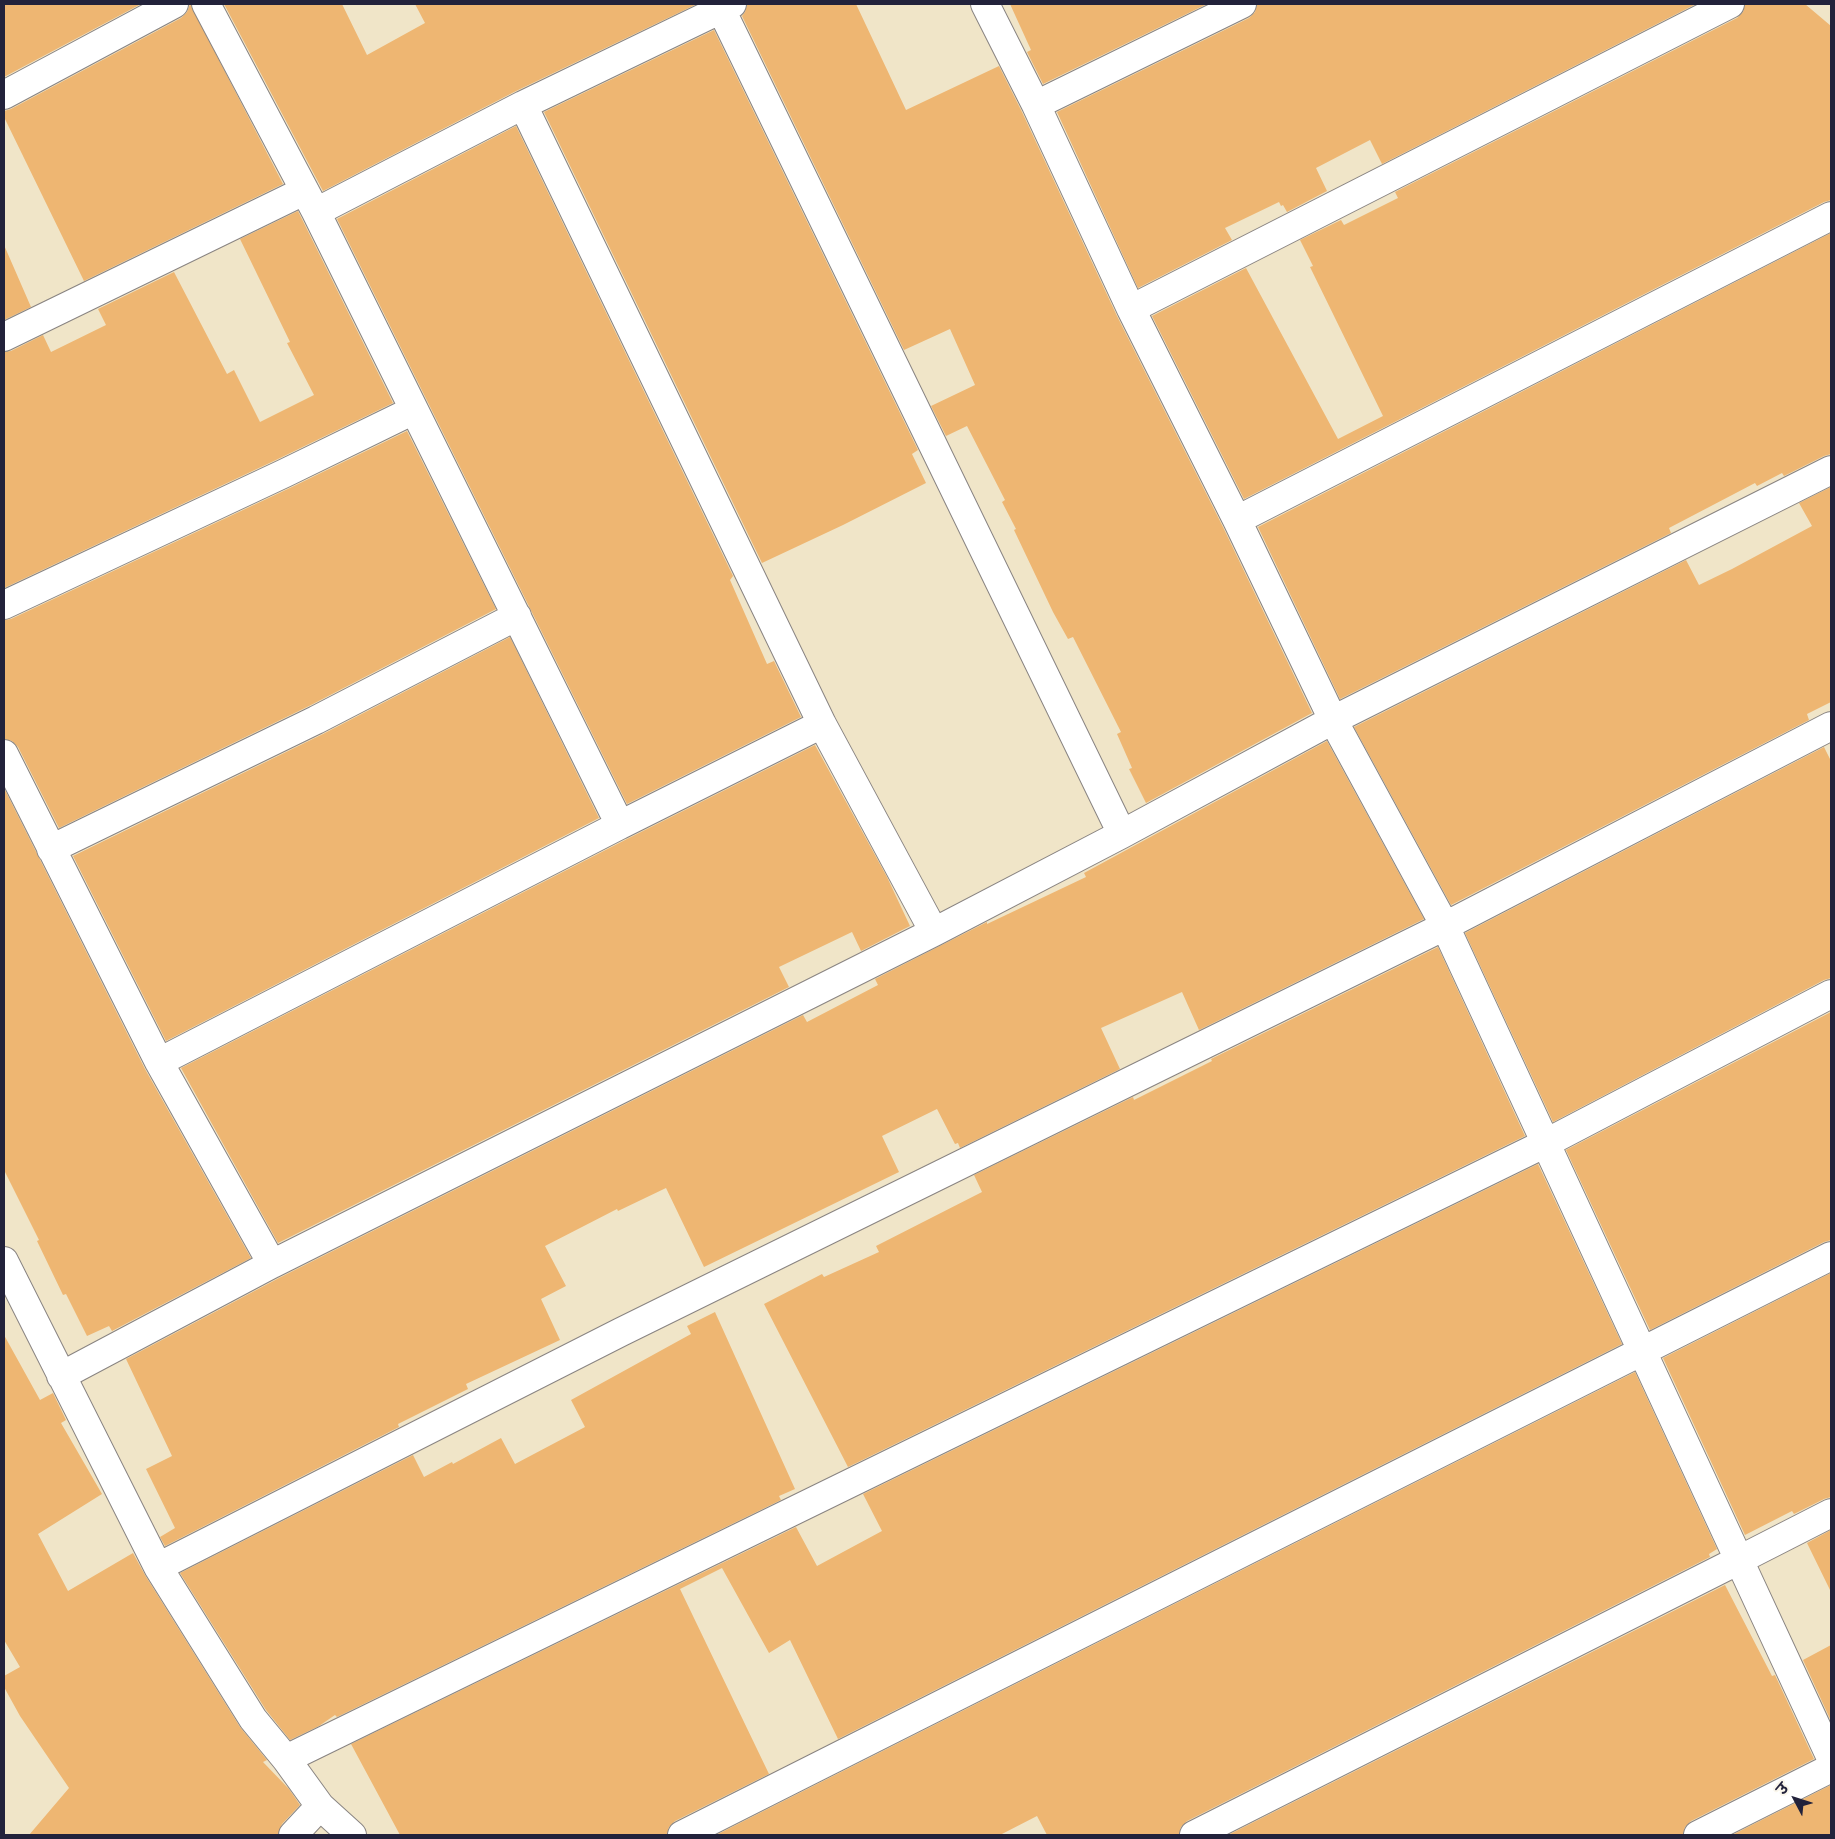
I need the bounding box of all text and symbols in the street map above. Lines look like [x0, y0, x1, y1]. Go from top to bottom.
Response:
north arrow [1770, 1774, 1820, 1824]
text: उ [1774, 1780, 1793, 1798]

